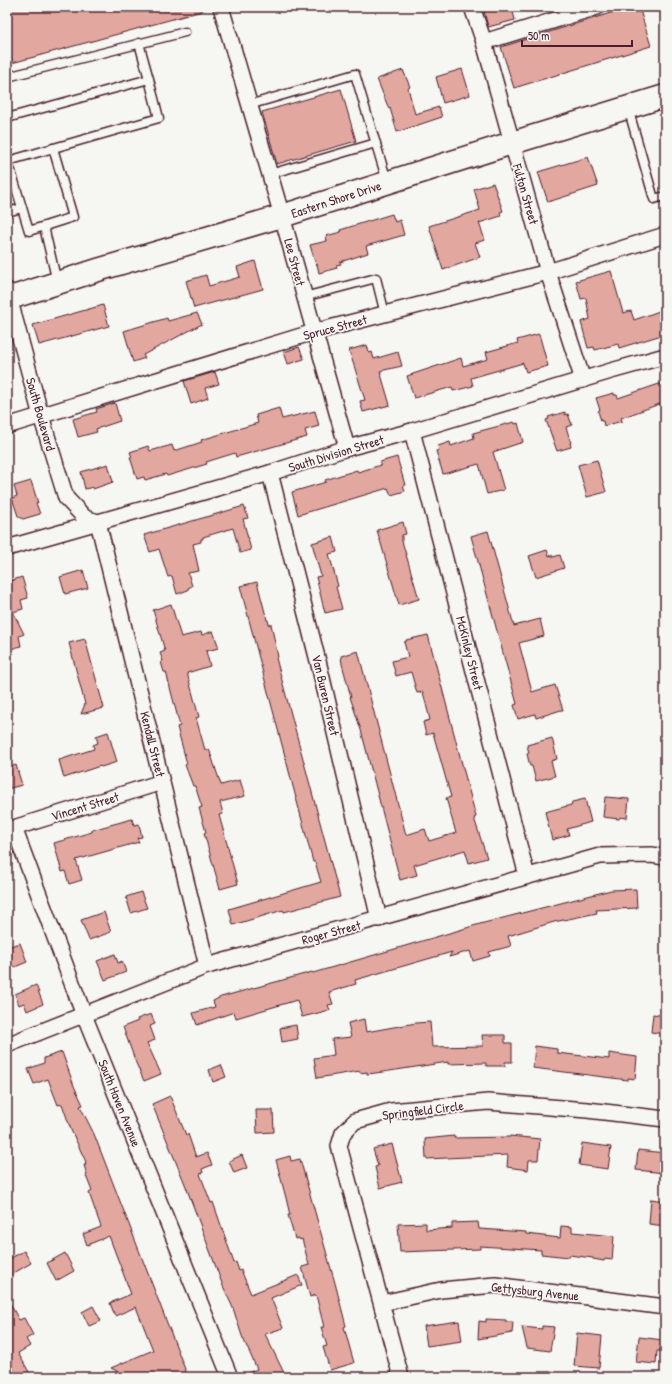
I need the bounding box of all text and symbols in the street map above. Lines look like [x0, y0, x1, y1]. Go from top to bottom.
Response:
scale bar [522, 22, 632, 48]
text: 50 m [528, 27, 549, 44]
street label: Fulton Street [508, 161, 543, 227]
street label: Eastern Shore Drive [289, 176, 383, 222]
street label: Lee Street [280, 236, 310, 288]
street label: Spruce Street [301, 310, 369, 344]
street label: South Boulevard [22, 375, 60, 453]
street label: South Division Street [286, 430, 386, 476]
street label: McKinley Street [452, 614, 488, 692]
street label: Van Buren Street [308, 653, 344, 738]
street label: Kendall Street [136, 709, 170, 779]
street label: Vincent Street [49, 787, 122, 825]
street label: Roger Street [300, 915, 363, 949]
street label: South Haven Avenue [94, 1057, 146, 1149]
street label: Springfield Circle [381, 1096, 465, 1124]
street label: Gettysburg Avenue [490, 1277, 580, 1305]

